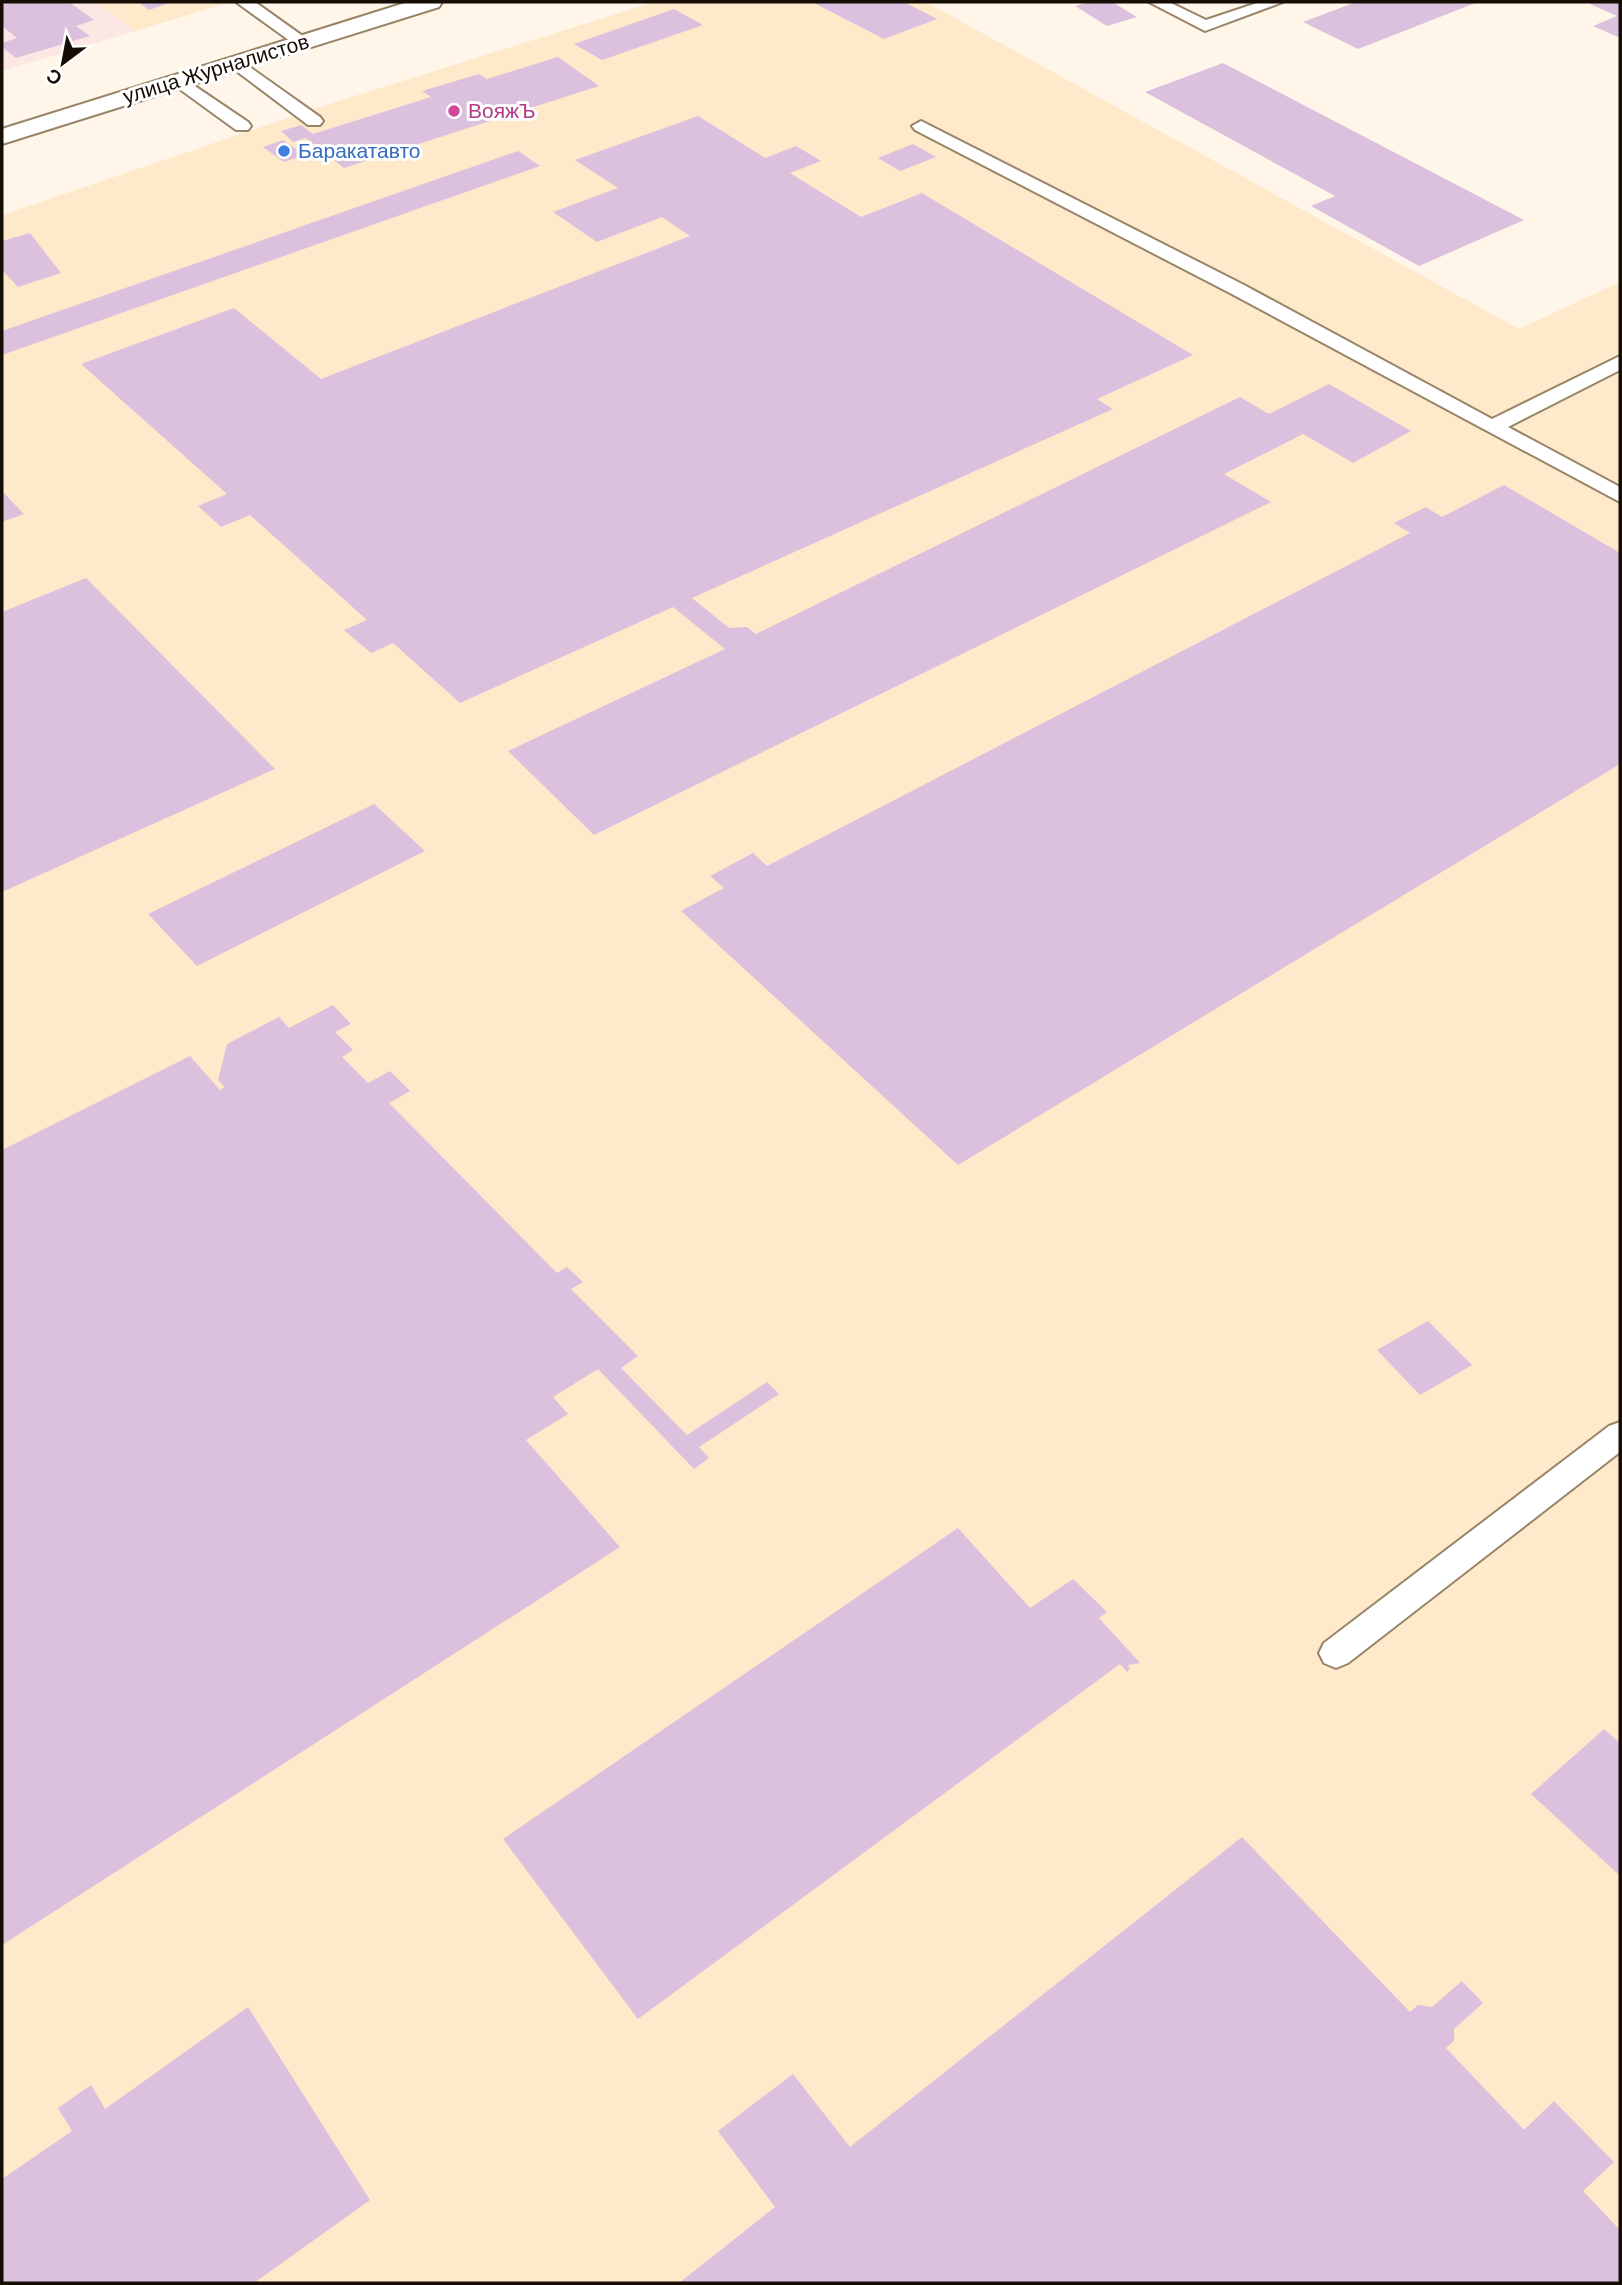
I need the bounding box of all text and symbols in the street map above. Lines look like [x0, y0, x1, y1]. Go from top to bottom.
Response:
street label: улица Журналистов [120, 27, 312, 108]
north arrow [28, 28, 98, 98]
text: С [42, 64, 66, 91]
place label: ВояжЪ [468, 97, 536, 122]
marker: ВояжЪ [446, 103, 462, 119]
place label: Баракатавто [298, 137, 421, 162]
marker: Баракатавто [276, 143, 292, 159]

